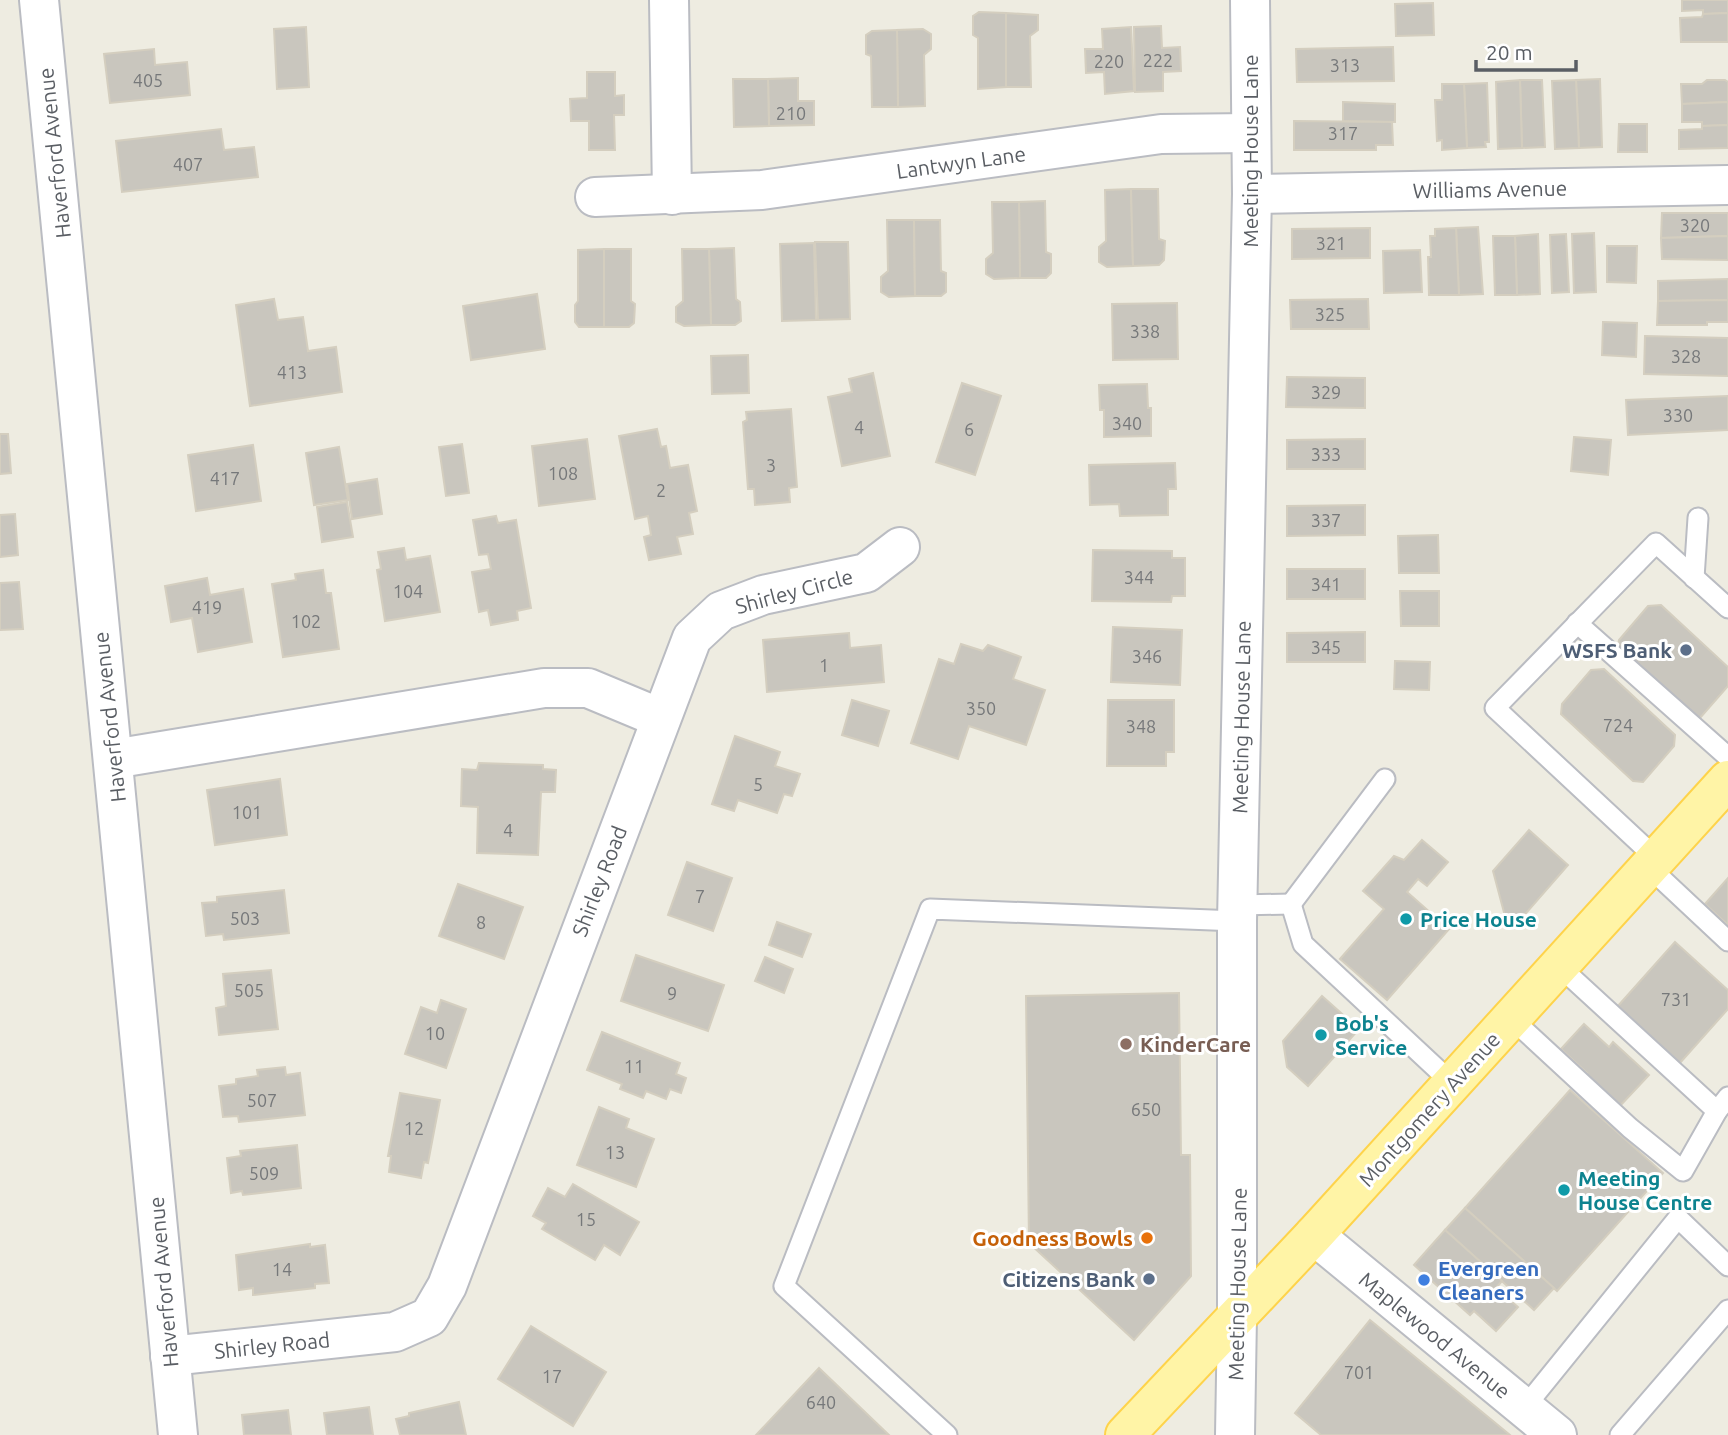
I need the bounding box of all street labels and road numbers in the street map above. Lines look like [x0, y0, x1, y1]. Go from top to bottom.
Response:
street label: Meeting House Lane [1238, 54, 1262, 248]
street label: Haverford Avenue [33, 67, 75, 239]
street label: Lantwyn Lane [895, 141, 1027, 183]
street label: Williams Avenue [1412, 176, 1568, 202]
street label: Shirley Circle [733, 564, 855, 618]
street label: Meeting House Lane [1227, 620, 1255, 814]
street label: Haverford Avenue [88, 631, 130, 803]
street label: Shirley Road [567, 822, 631, 940]
street label: Montgomery Avenue [1354, 1027, 1504, 1191]
street label: Meeting House Lane [1223, 1187, 1251, 1381]
street label: Haverford Avenue [144, 1196, 182, 1368]
street label: Maplewood Avenue [1355, 1267, 1515, 1403]
street label: Shirley Road [213, 1327, 331, 1363]

